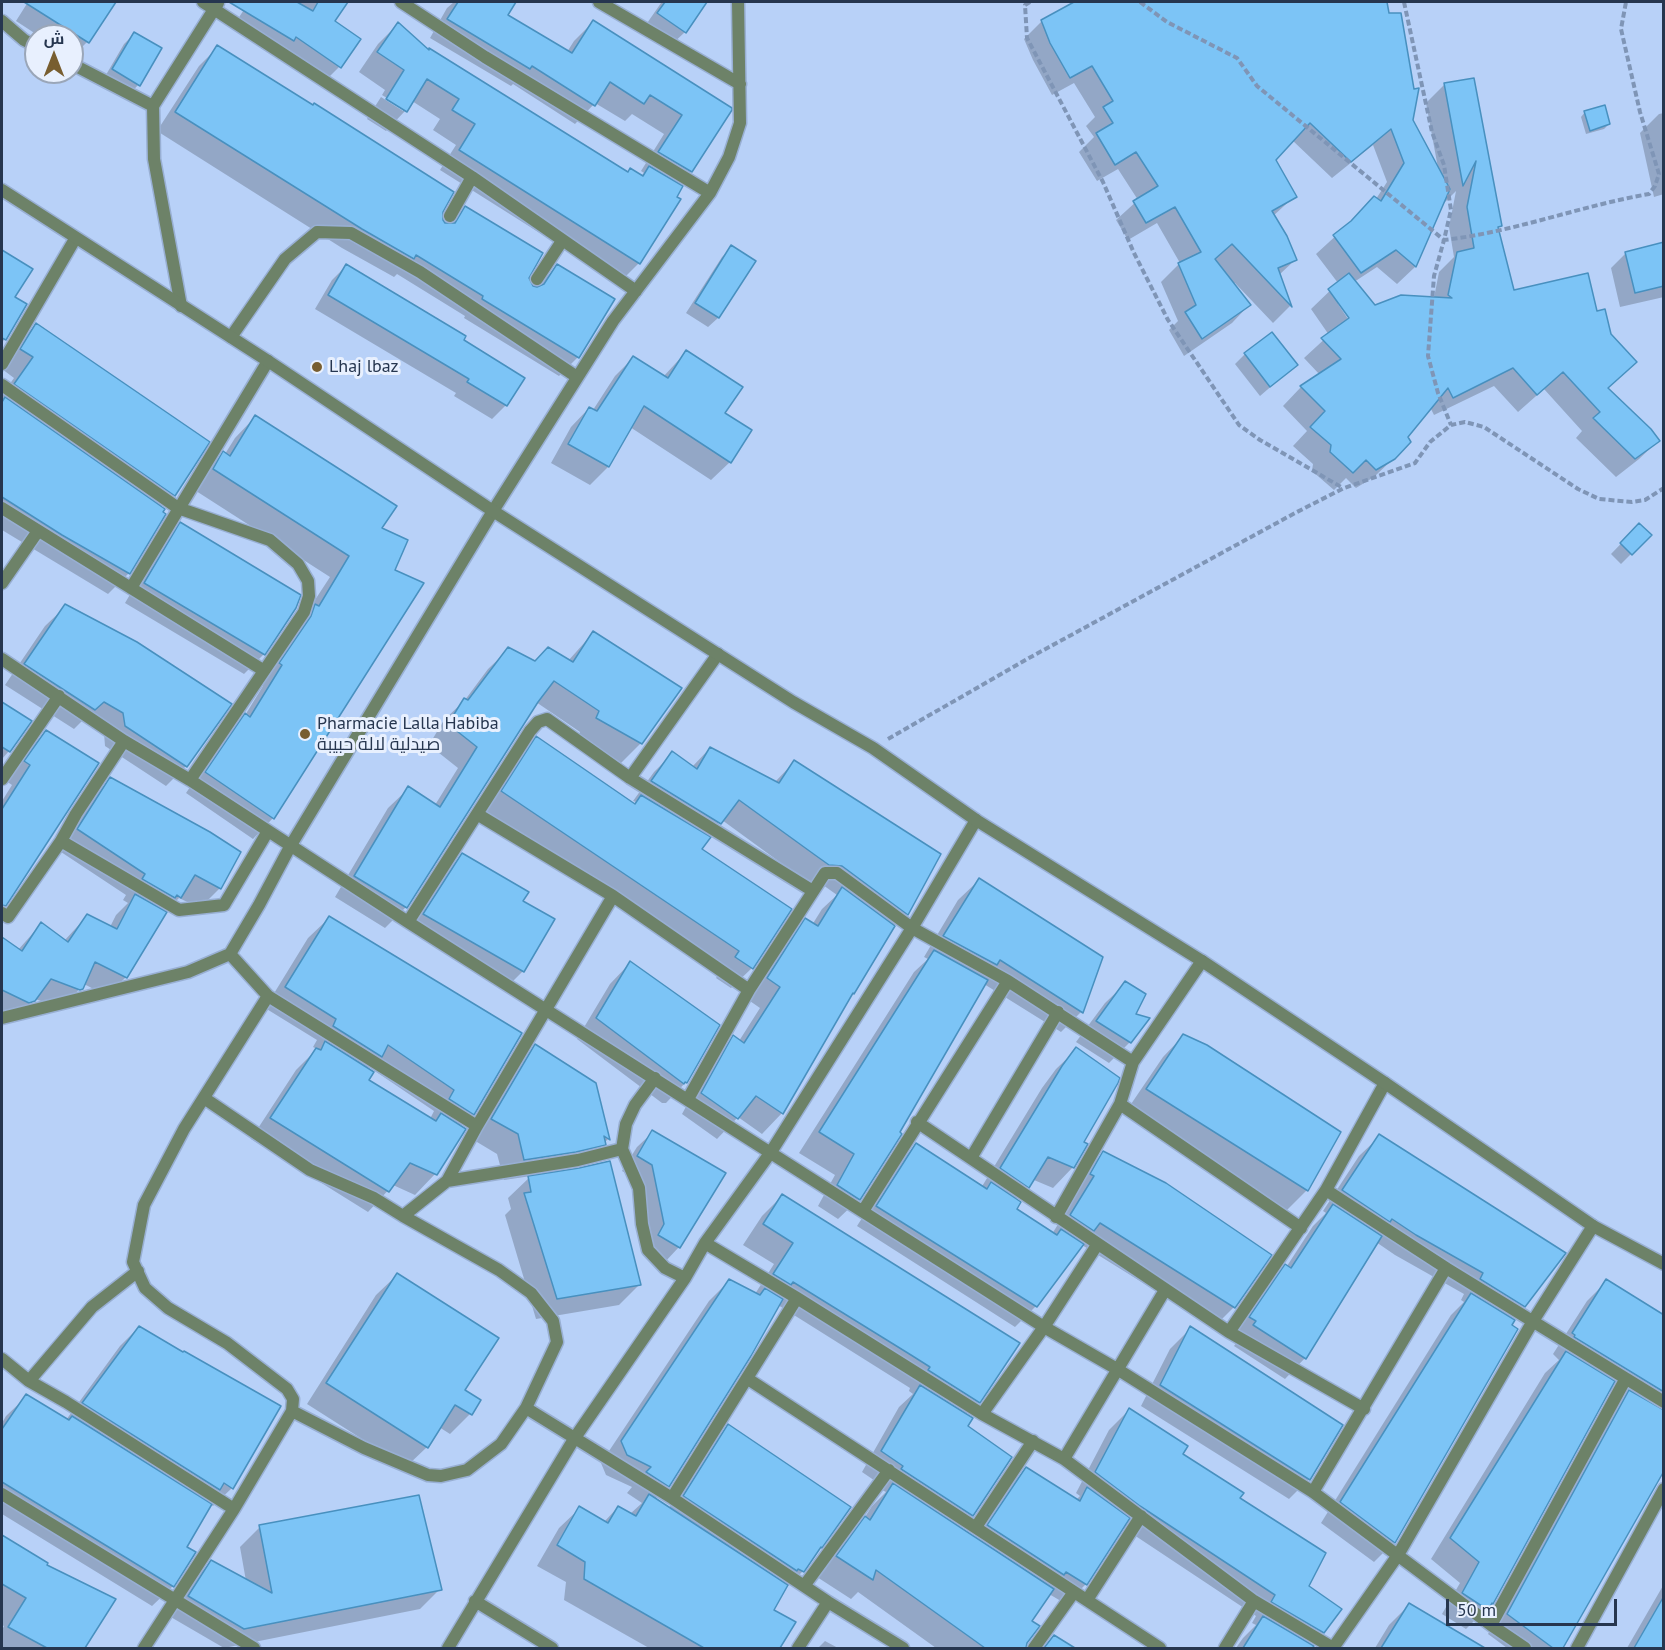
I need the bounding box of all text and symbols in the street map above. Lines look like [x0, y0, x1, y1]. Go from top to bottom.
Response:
north arrow [24, 24, 84, 84]
text: ش [44, 28, 64, 48]
place label: Lhaj lbaz [329, 356, 399, 378]
marker: Lhaj lbaz [310, 360, 324, 374]
place label: Pharmacie Lalla Habiba صيدلية لالة حبيبة [317, 713, 499, 756]
marker: Pharmacie Lalla Habiba صيدلية لالة حبيبة [298, 727, 312, 741]
scale bar [1449, 1587, 1620, 1625]
text: 50 m [1457, 1598, 1496, 1621]

